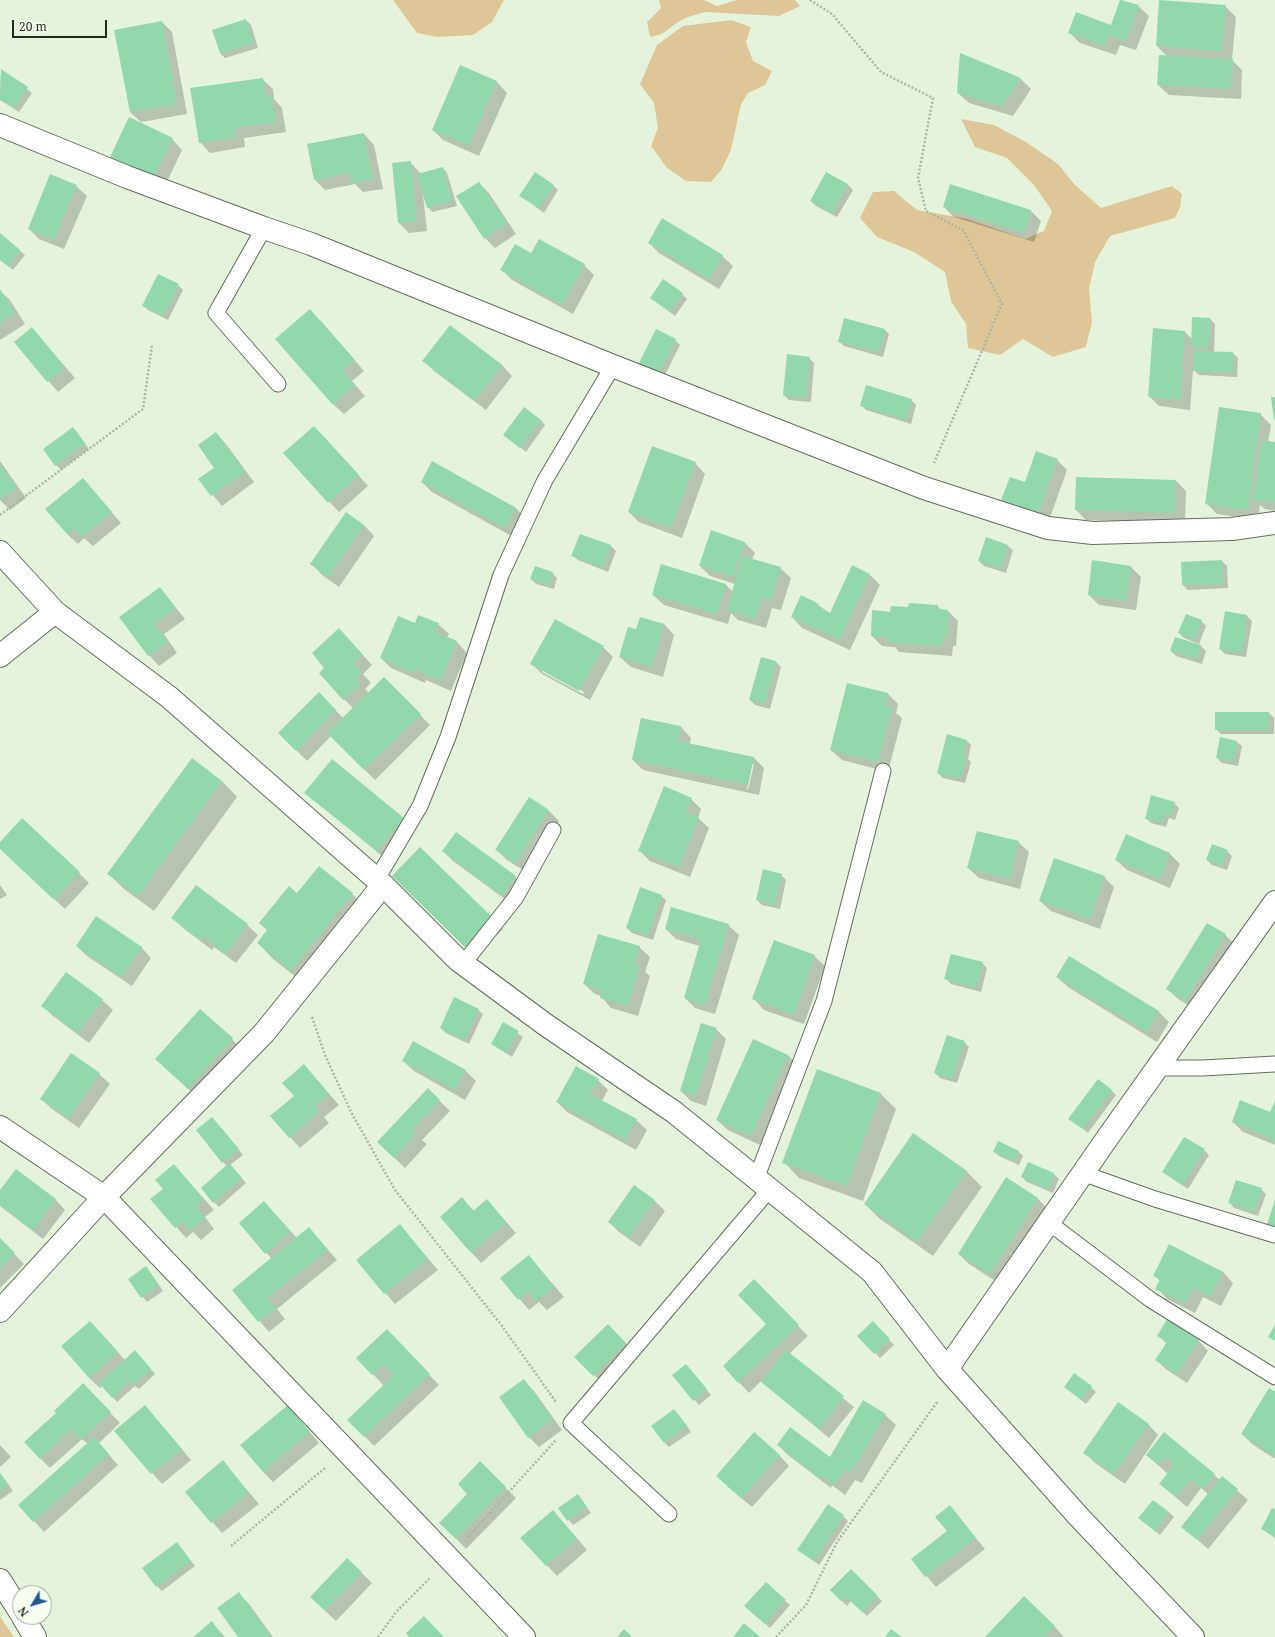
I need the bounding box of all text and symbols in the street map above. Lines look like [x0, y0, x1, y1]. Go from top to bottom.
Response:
scale bar [14, 12, 109, 38]
text: 20 m [19, 18, 47, 35]
north arrow [12, 1585, 52, 1625]
text: N [14, 1604, 32, 1620]

